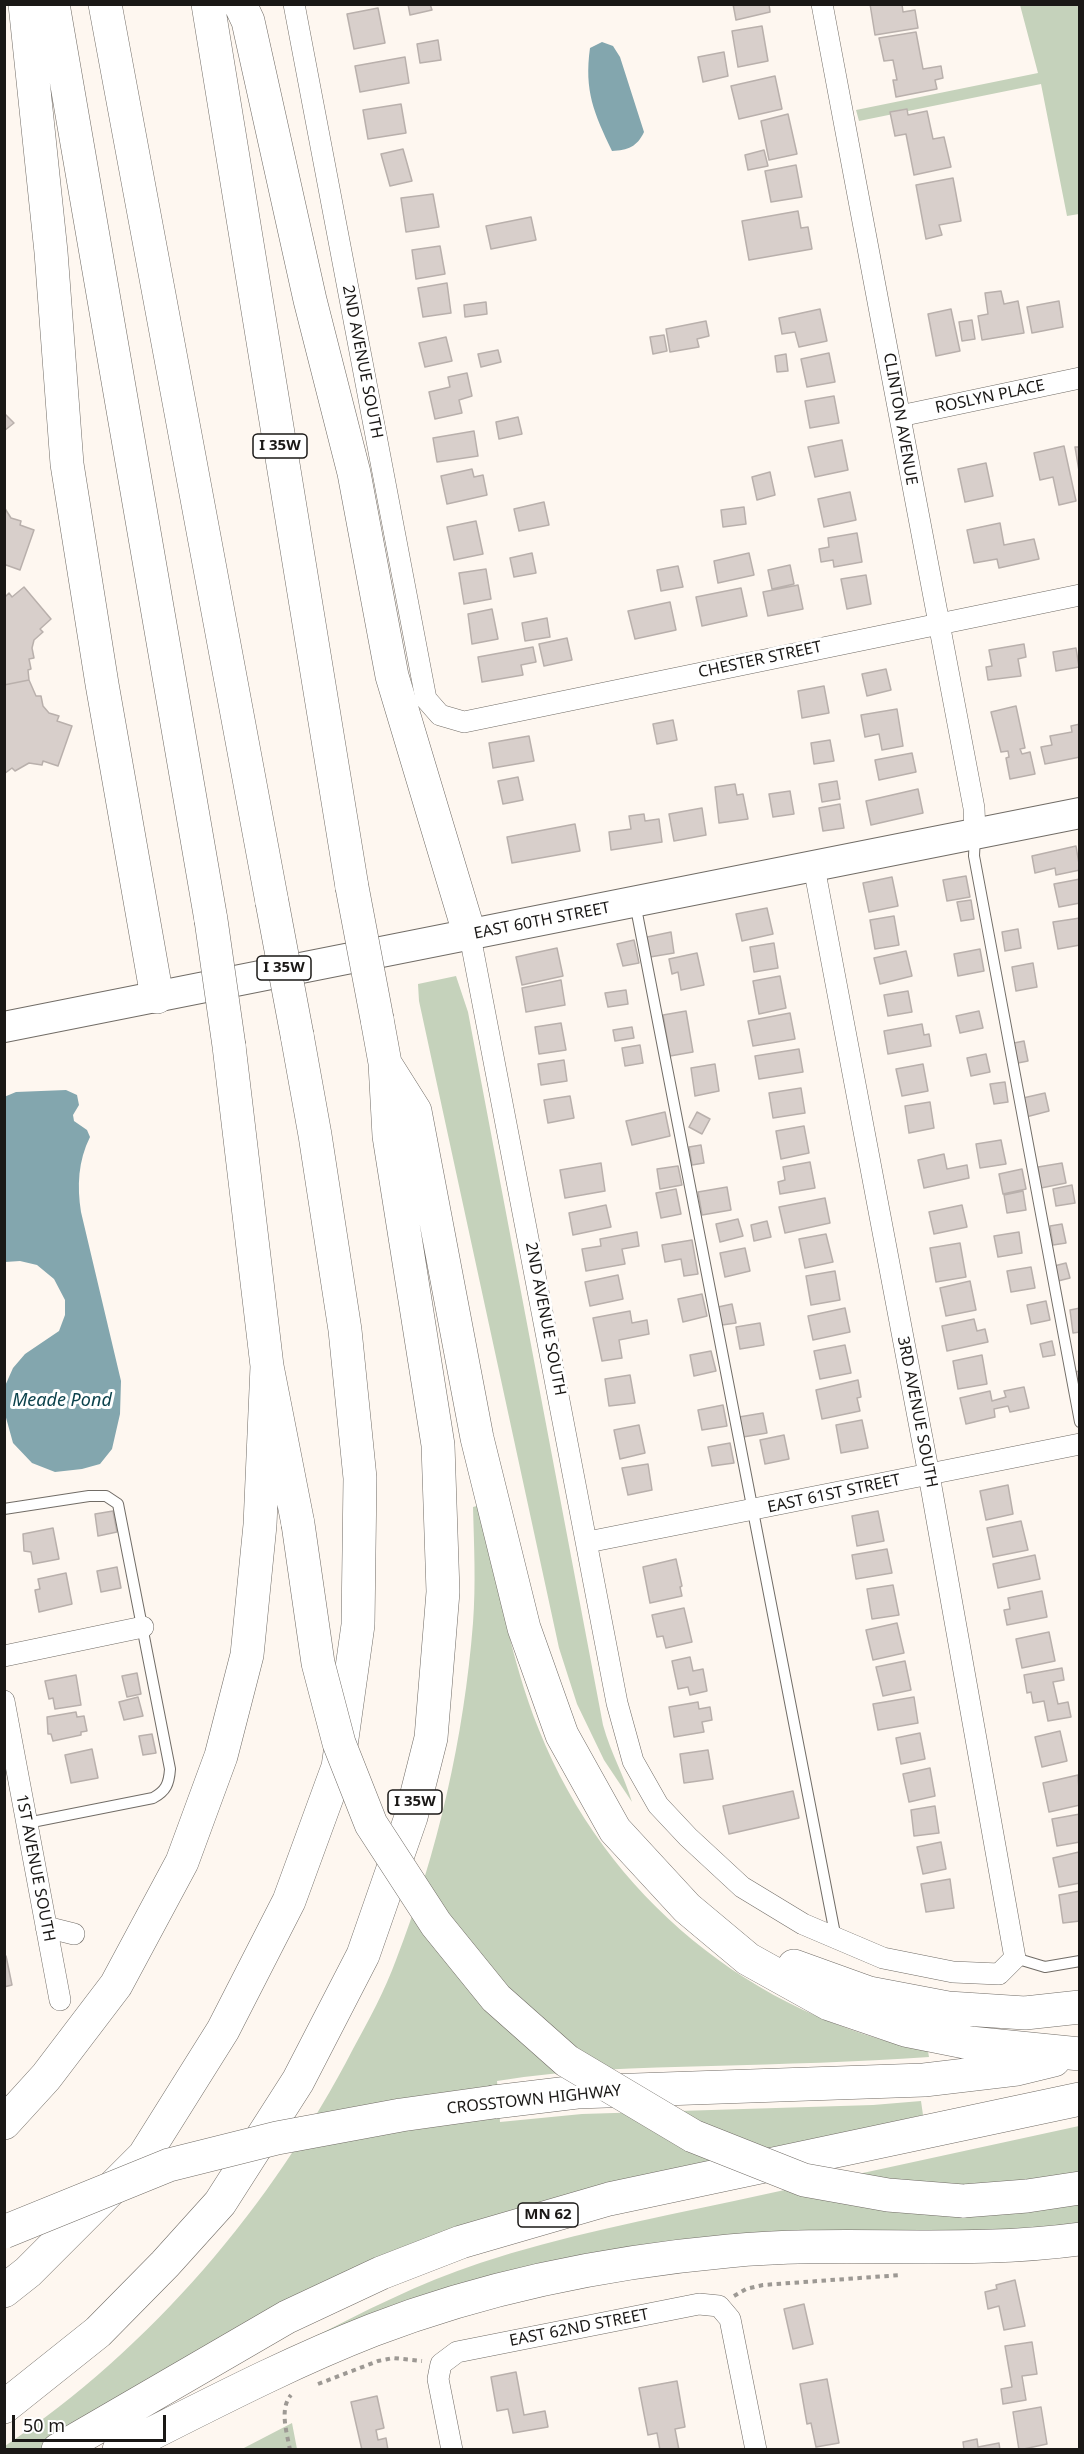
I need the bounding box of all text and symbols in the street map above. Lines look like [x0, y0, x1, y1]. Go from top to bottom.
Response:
street label: 2ND AVENUE SOUTH [338, 284, 386, 440]
street label: CLINTON AVENUE [879, 351, 921, 487]
street label: ROSLYN PLACE [933, 376, 1047, 418]
road number: I 35W [253, 434, 307, 458]
street label: CHESTER STREET [696, 638, 824, 682]
street label: EAST 60TH STREET [472, 898, 612, 944]
road number: I 35W [257, 956, 311, 980]
street label: 2ND AVENUE SOUTH [521, 1241, 569, 1397]
street label: 3RD AVENUE SOUTH [893, 1335, 941, 1489]
water label: Meade Pond [12, 1390, 112, 1412]
street label: EAST 61ST STREET [766, 1471, 902, 1517]
road number: I 35W [388, 1790, 442, 1814]
street label: 1ST AVENUE SOUTH [11, 1793, 59, 1943]
street label: CROSSTOWN HIGHWAY [446, 2081, 622, 2119]
road number: MN 62 [518, 2203, 578, 2227]
street label: EAST 62ND STREET [508, 2305, 650, 2351]
scale bar [15, 2403, 170, 2441]
text: 50 m [23, 2413, 65, 2437]

